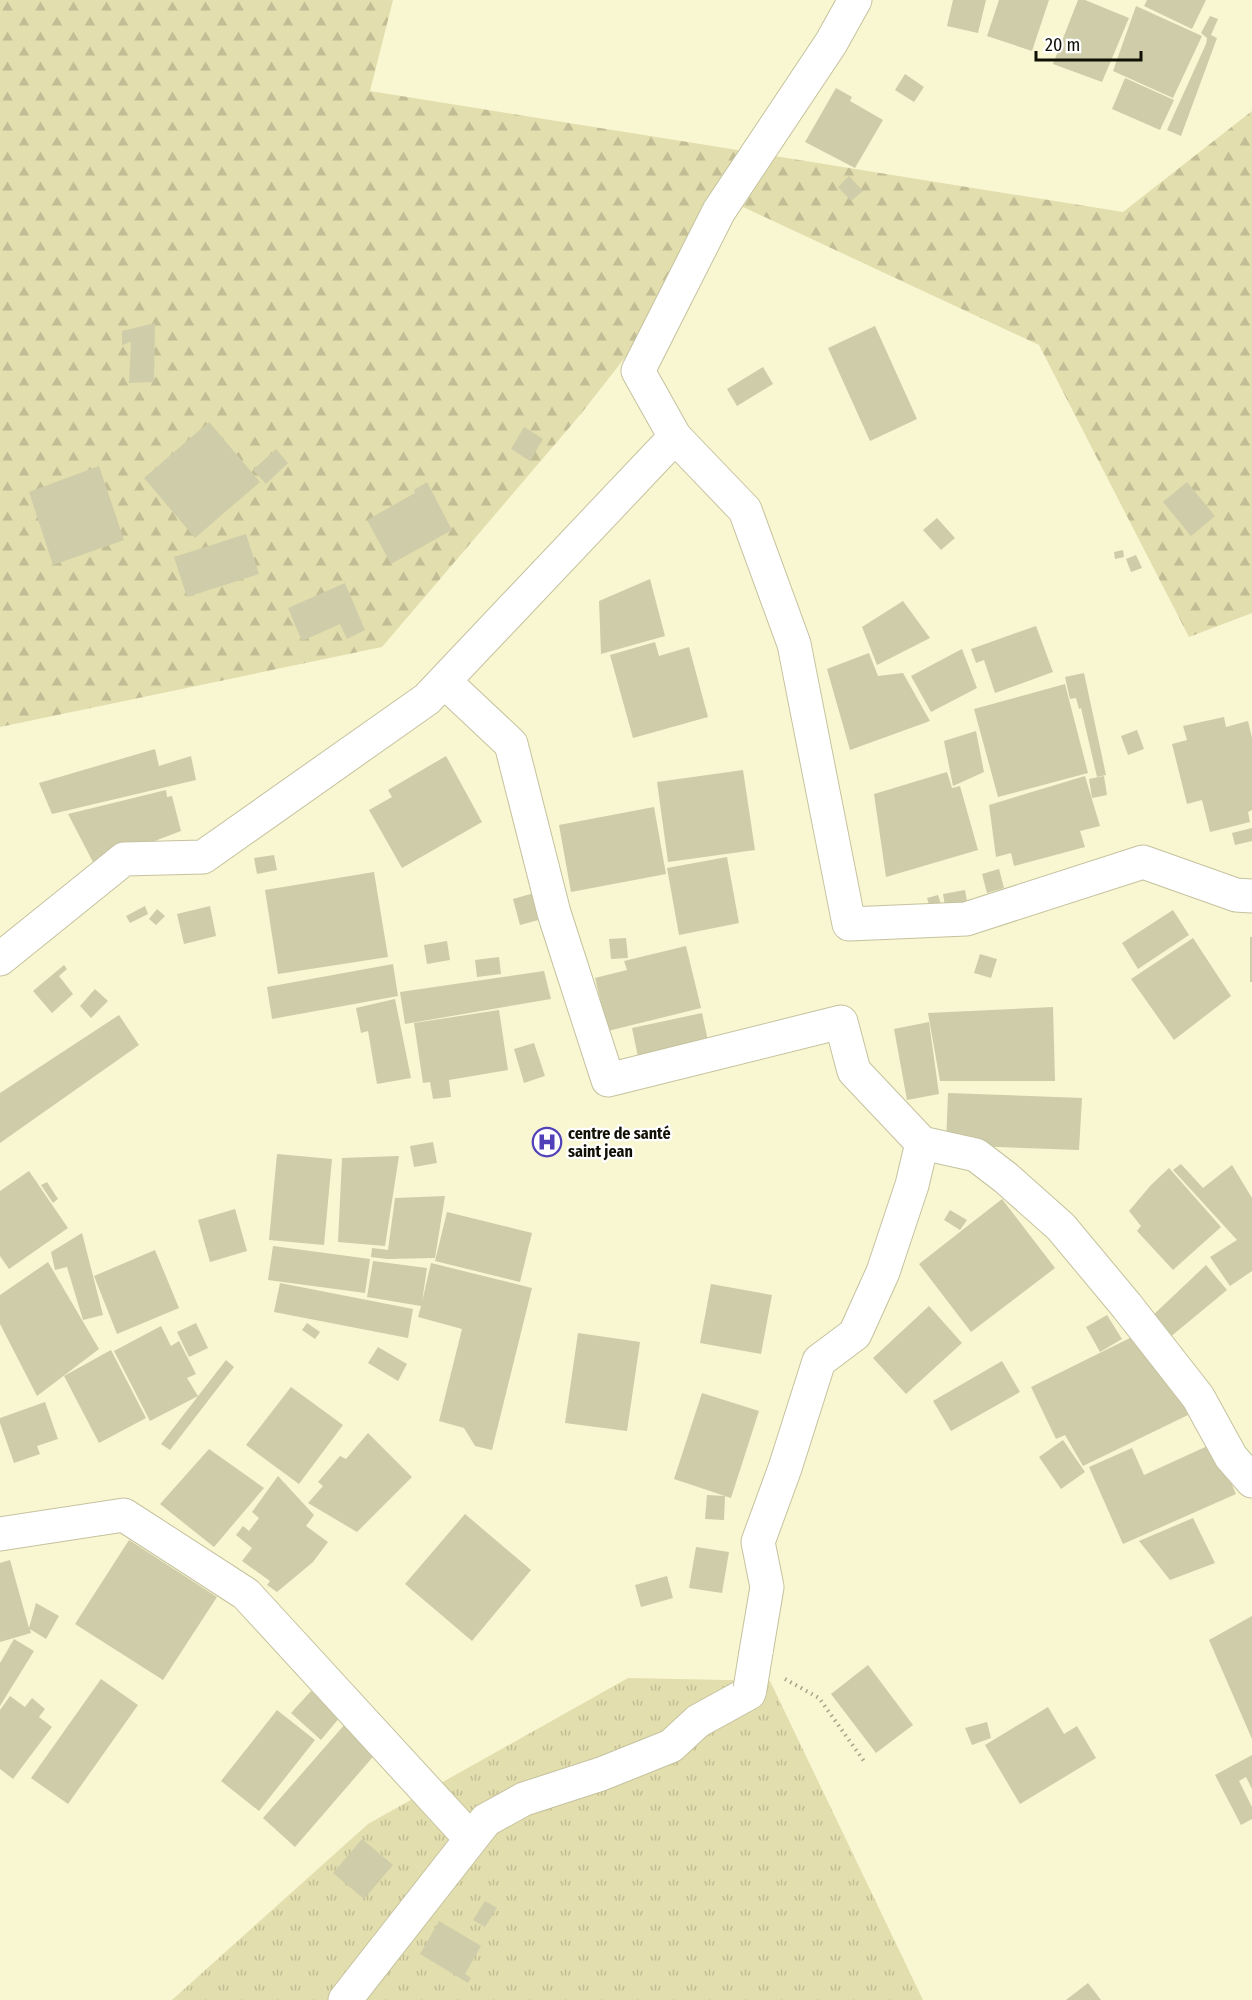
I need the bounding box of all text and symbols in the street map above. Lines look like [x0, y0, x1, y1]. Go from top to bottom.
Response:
scale bar [1036, 24, 1141, 62]
text: 20 m [1045, 34, 1080, 56]
place label: centre de santé saint jean [568, 1124, 671, 1161]
hospital icon: centre de santé saint jean [531, 1126, 563, 1158]

